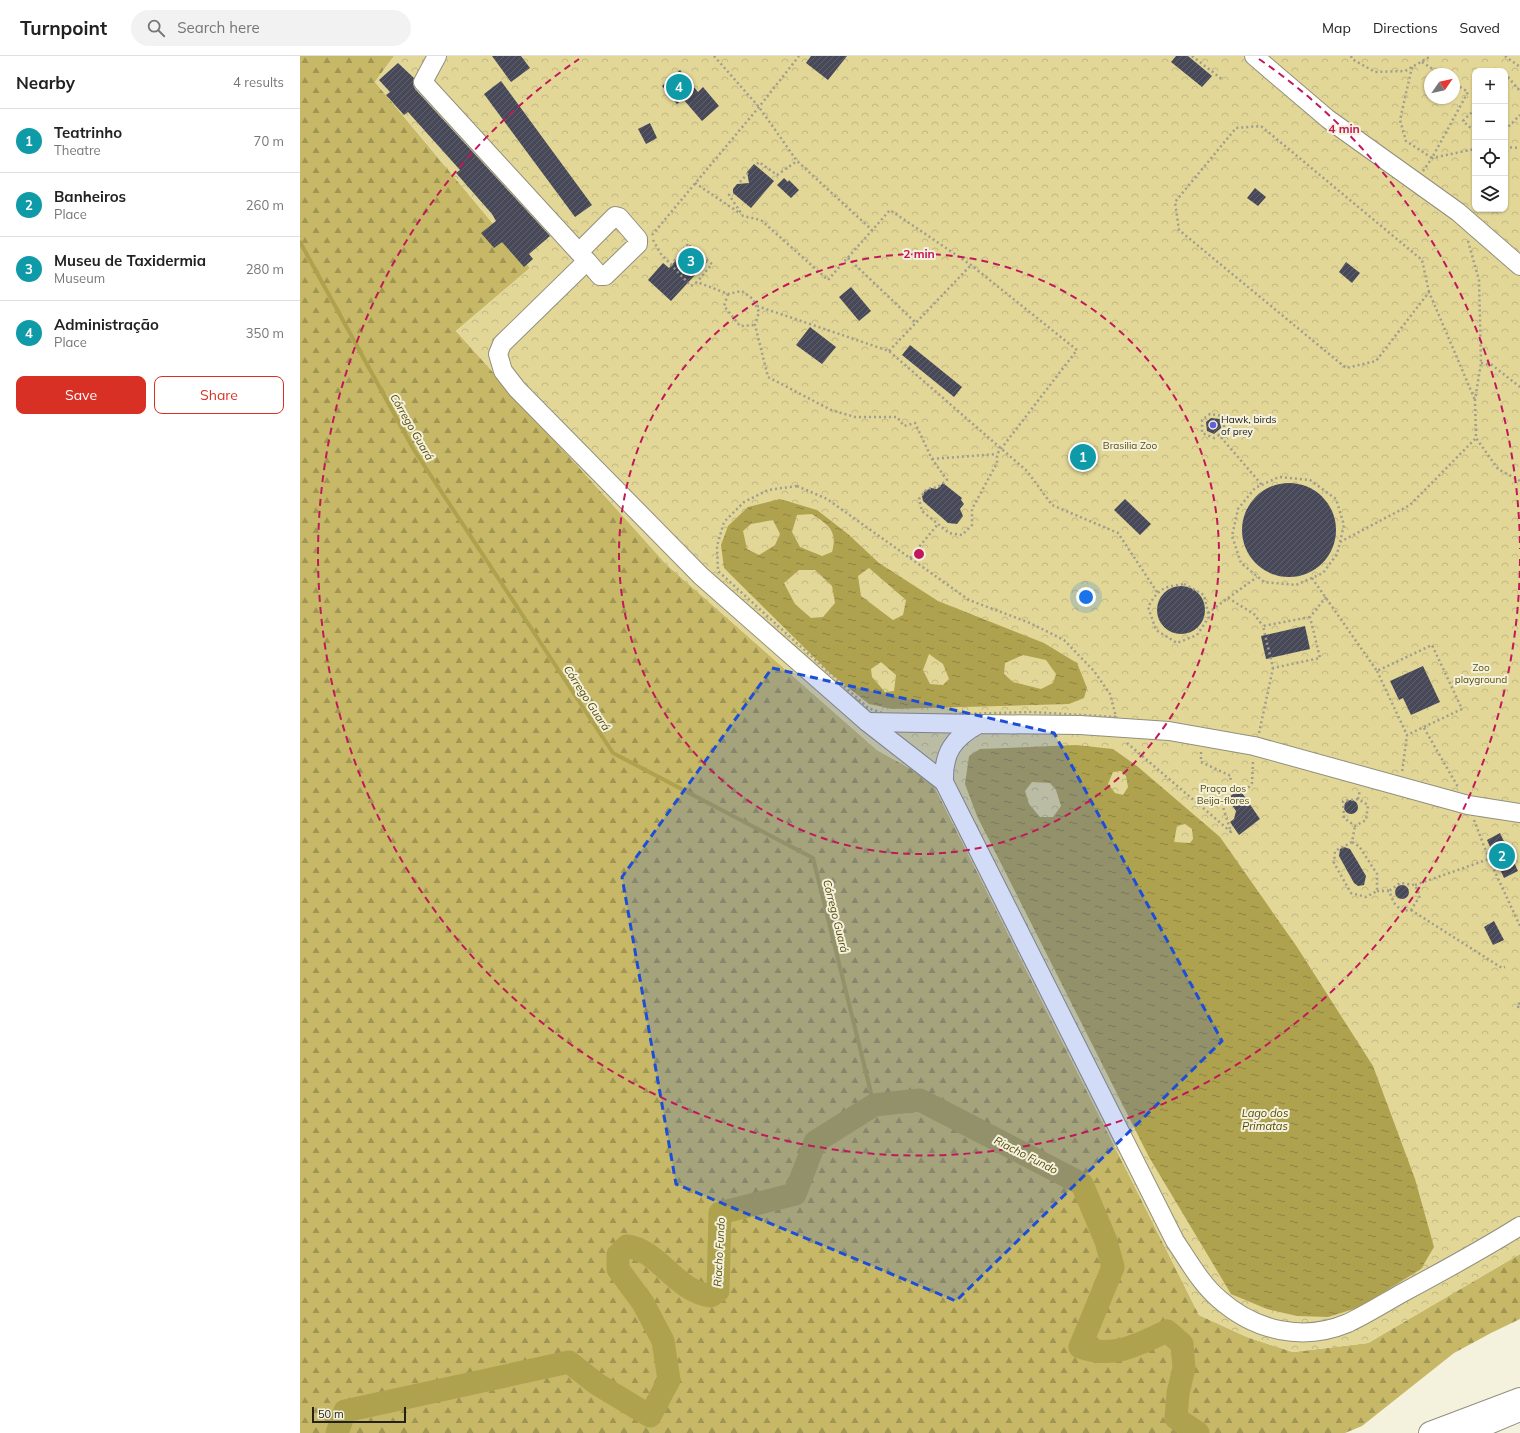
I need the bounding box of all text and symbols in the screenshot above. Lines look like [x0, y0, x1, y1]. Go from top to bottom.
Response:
search box [131, 10, 411, 46]
text: Turnpoint [20, 16, 107, 40]
icon: search [145, 17, 167, 39]
text: Search here [177, 18, 260, 37]
text: Map [1322, 19, 1351, 37]
text: Directions [1373, 19, 1438, 37]
text: Saved [1460, 19, 1500, 37]
north arrow [1424, 68, 1460, 104]
map controls [1472, 68, 1508, 212]
button: + [1472, 68, 1508, 104]
text: Nearby [16, 72, 75, 93]
pin: 4 [666, 72, 692, 102]
text: 4 results [233, 74, 284, 90]
button: − [1472, 104, 1508, 140]
text: 4 min [1328, 121, 1360, 136]
text: Teatrinho [54, 123, 122, 142]
text: 1 [25, 133, 33, 149]
text: 70 m [254, 133, 284, 149]
button: locate [1472, 140, 1508, 176]
text: Theatre [54, 142, 101, 158]
button: layers [1472, 176, 1508, 212]
text: Banheiros [54, 187, 126, 206]
text: 2 [25, 197, 33, 213]
text: 260 m [246, 197, 284, 213]
text: Place [54, 206, 87, 222]
pin: 3 [678, 246, 704, 276]
text: 2 min [903, 246, 935, 261]
text: Museu de Taxidermia [54, 251, 206, 270]
text: 3 [25, 261, 33, 277]
text: 280 m [246, 261, 284, 277]
text: Museum [54, 270, 105, 286]
text: Administração [54, 315, 159, 334]
text: 4 [25, 325, 33, 341]
text: 350 m [246, 325, 284, 341]
text: Place [54, 334, 87, 350]
button: Save [16, 376, 146, 414]
button: Share [154, 376, 284, 414]
water label: Córrego Guará [387, 391, 437, 463]
place label: Hawk, birds of prey [1221, 413, 1276, 438]
marker: Hawk, birds of prey [1208, 420, 1218, 430]
park label: Brasilia Zoo [1103, 439, 1157, 452]
pin: 1 [1070, 442, 1096, 472]
centre of rings [912, 547, 926, 561]
your location [1076, 587, 1096, 607]
park label: Zoo playground [1455, 661, 1507, 686]
water label: Córrego Guará [561, 663, 613, 733]
park label: Praça dos Beija-flores [1197, 782, 1249, 807]
pin: 2 [1489, 841, 1515, 871]
water label: Córrego Guará [820, 878, 852, 954]
water label: Lago dos Primatas [1242, 1106, 1289, 1133]
water label: Riacho Fundo [992, 1133, 1060, 1177]
water label: Riacho Fundo [710, 1217, 728, 1287]
scale bar [312, 1405, 406, 1424]
text: 50 m [318, 1407, 344, 1421]

